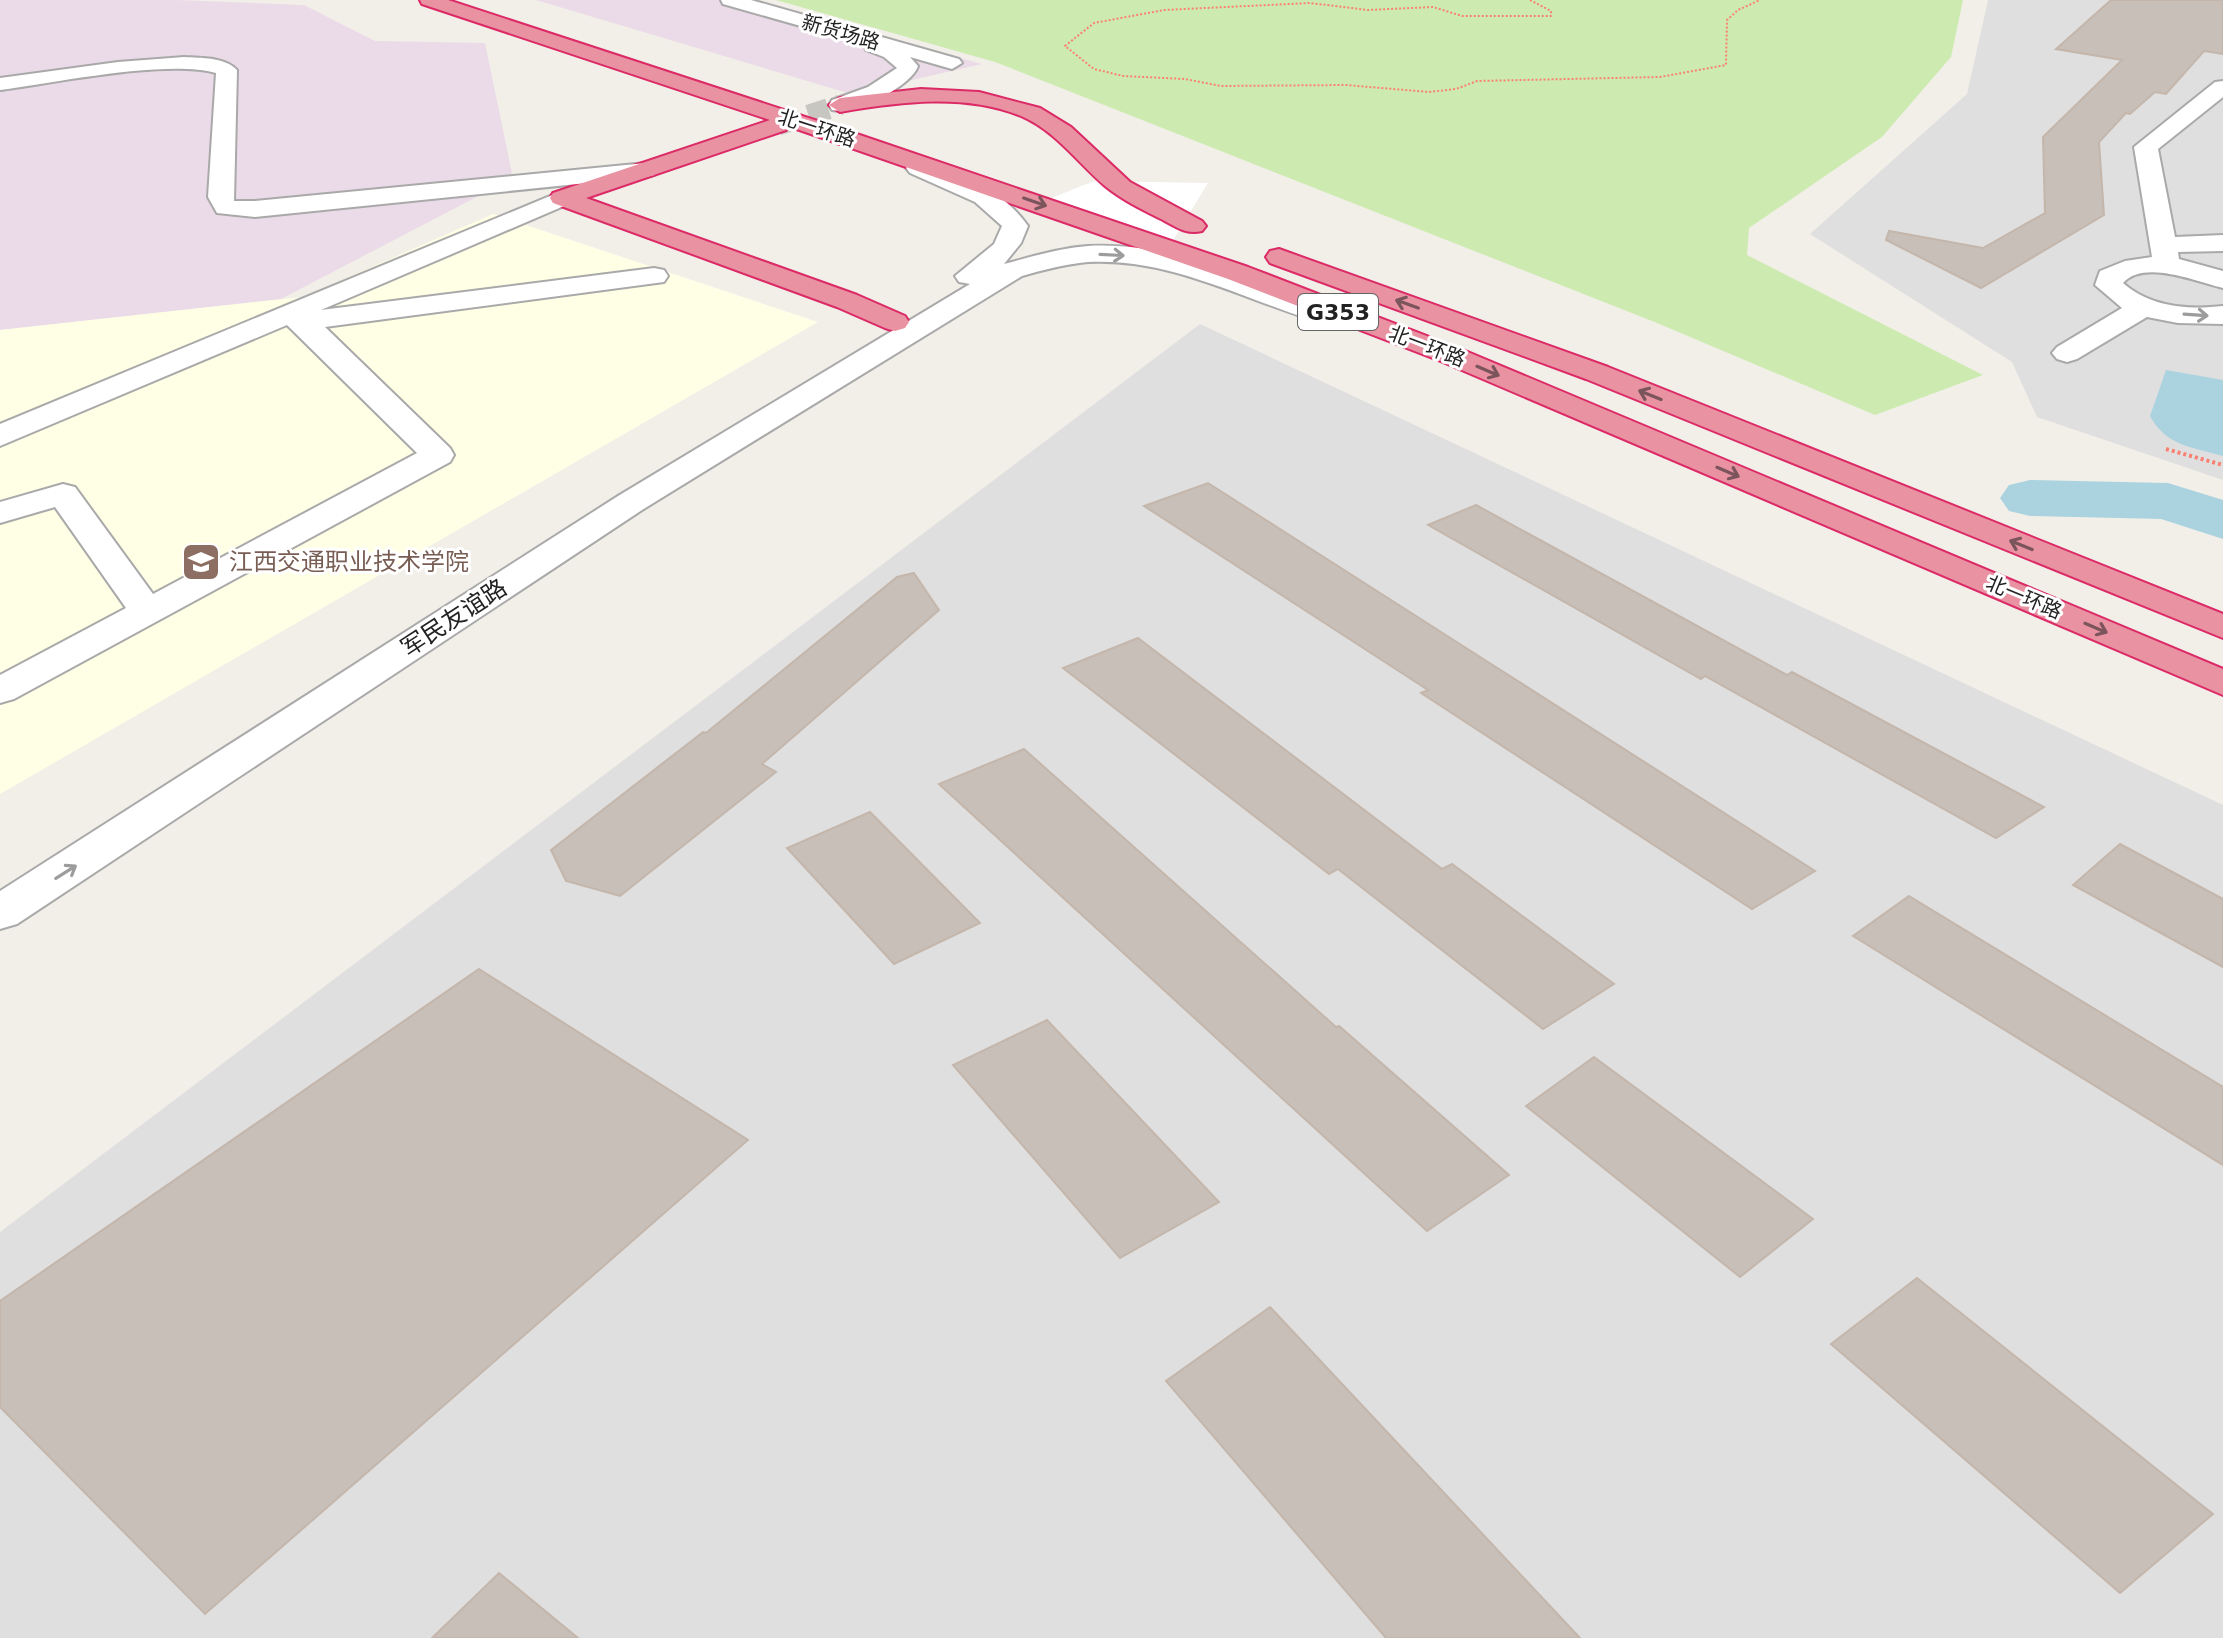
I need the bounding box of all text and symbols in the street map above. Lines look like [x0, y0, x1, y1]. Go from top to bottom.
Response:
street label: 新货场路 [799, 9, 883, 55]
street label: 北一环路 [775, 104, 859, 152]
one-way arrow [1022, 195, 1047, 210]
one-way arrow [1098, 248, 1125, 263]
road number: G353 [1298, 294, 1378, 330]
one-way arrow [1395, 296, 1420, 310]
one-way arrow [2182, 308, 2208, 323]
street label: 北一环路 [1385, 320, 1469, 372]
one-way arrow [1475, 364, 1500, 379]
one-way arrow [1638, 387, 1663, 401]
one-way arrow [1715, 465, 1740, 480]
one-way arrow [2009, 537, 2034, 551]
school or university icon: 江西交通职业技术学院 [180, 541, 222, 583]
place label: 江西交通职业技术学院 [229, 548, 469, 576]
street label: 北一环路 [1982, 570, 2066, 624]
street label: 军民友谊路 [396, 574, 512, 662]
one-way arrow [2083, 621, 2108, 636]
one-way arrow [54, 863, 77, 879]

